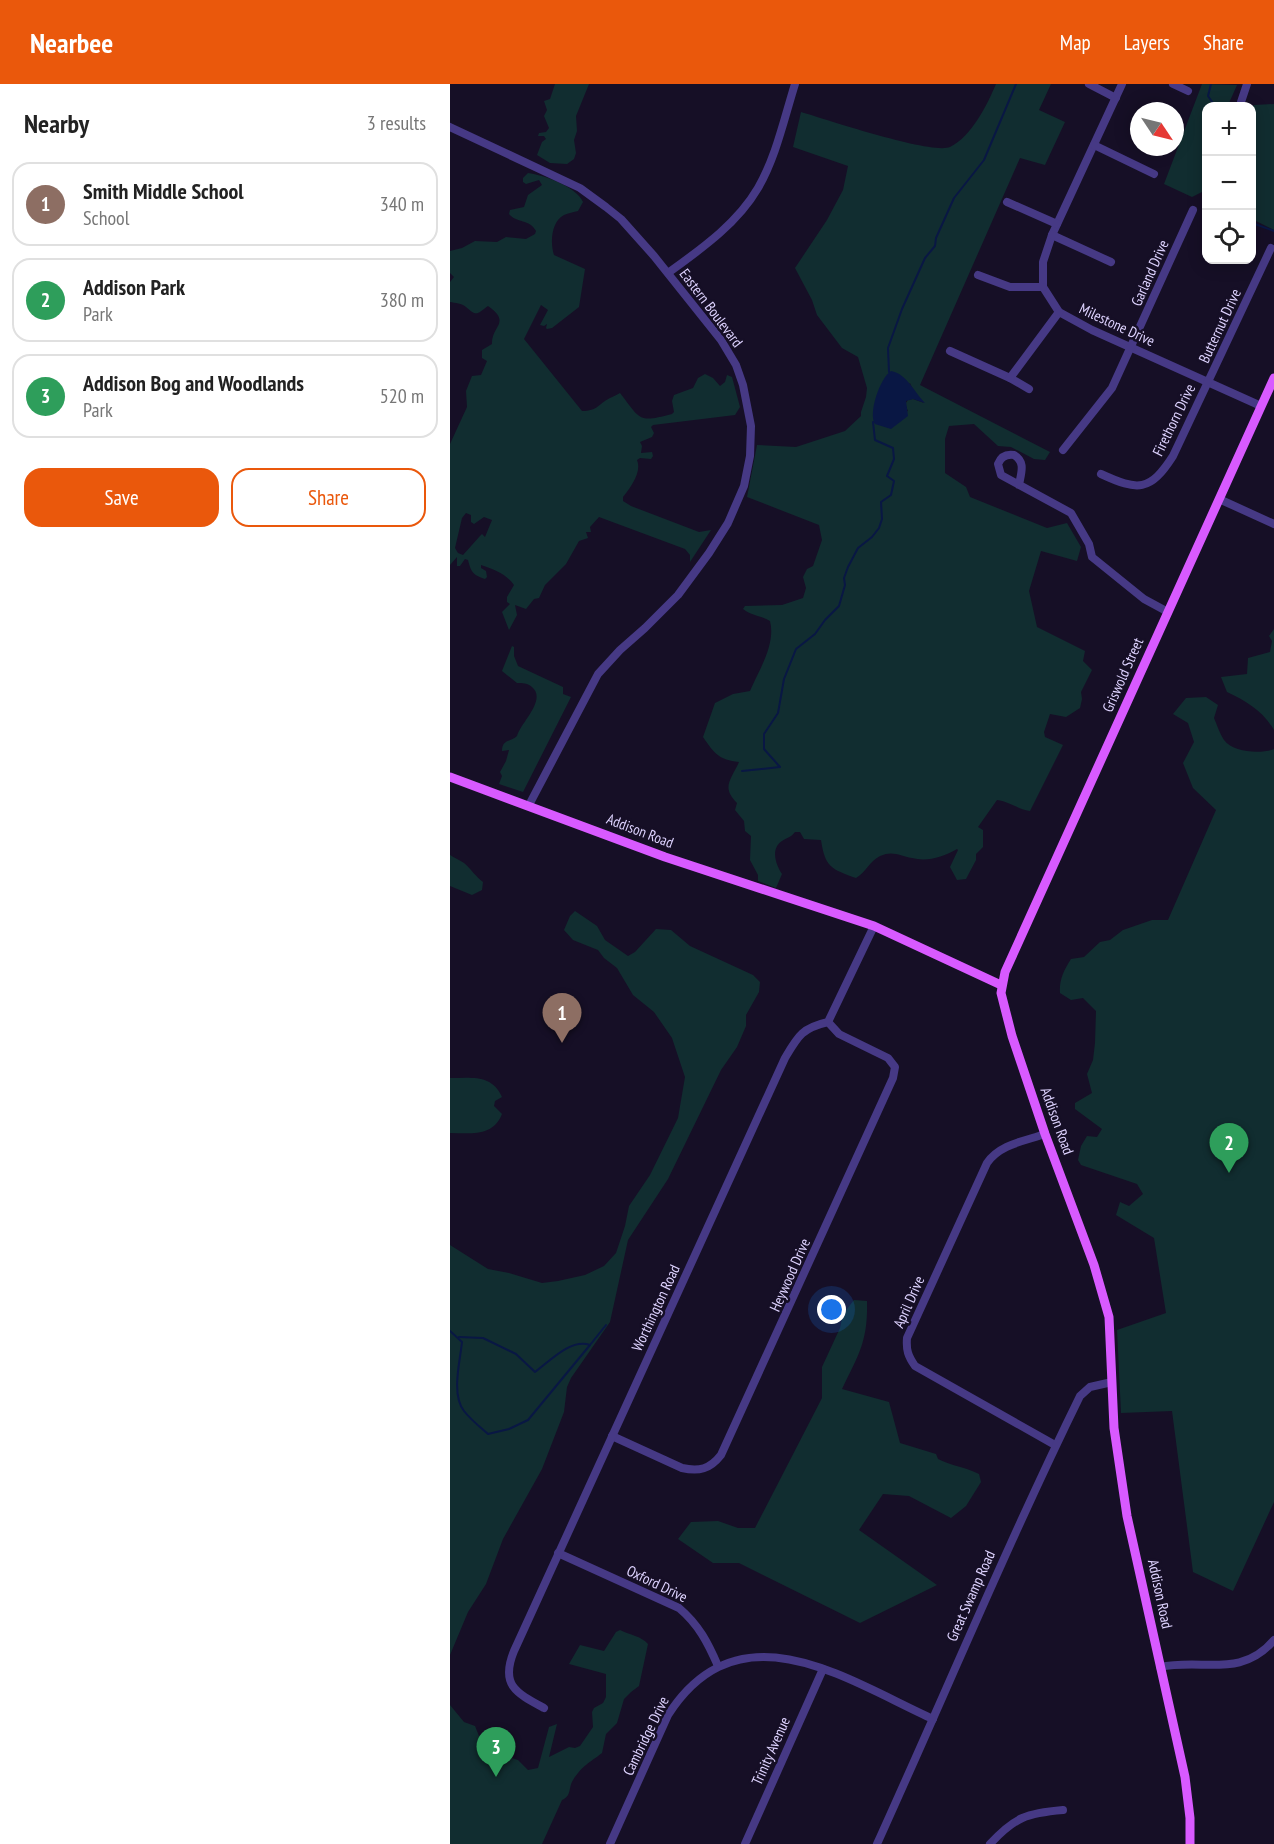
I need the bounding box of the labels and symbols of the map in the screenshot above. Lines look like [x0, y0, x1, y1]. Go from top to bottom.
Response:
north arrow [1130, 102, 1184, 156]
street label: Garland Drive [1127, 237, 1173, 309]
street label: Eastern Boulevard [676, 265, 747, 351]
street label: Butternut Drive [1194, 286, 1245, 366]
street label: Milestone Drive [1076, 299, 1158, 350]
street label: Firethorn Drive [1148, 381, 1199, 459]
street label: Griswold Street [1098, 635, 1147, 715]
street label: Addison Road [604, 809, 676, 852]
pin: 1 [542, 994, 582, 1043]
street label: Addison Road [1037, 1085, 1078, 1157]
pin: 2 [1210, 1124, 1248, 1173]
street label: Heywood Drive [765, 1235, 814, 1314]
street label: Worthington Road [627, 1261, 684, 1354]
street label: April Drive [889, 1273, 928, 1331]
your location [817, 1295, 846, 1324]
street label: Great Swamp Road [942, 1547, 999, 1644]
street label: Addison Road [1144, 1558, 1177, 1630]
street label: Oxford Drive [624, 1561, 691, 1606]
street label: Cambridge Drive [618, 1693, 673, 1779]
street label: Trinity Avenue [747, 1714, 794, 1788]
pin: 3 [476, 1728, 516, 1777]

